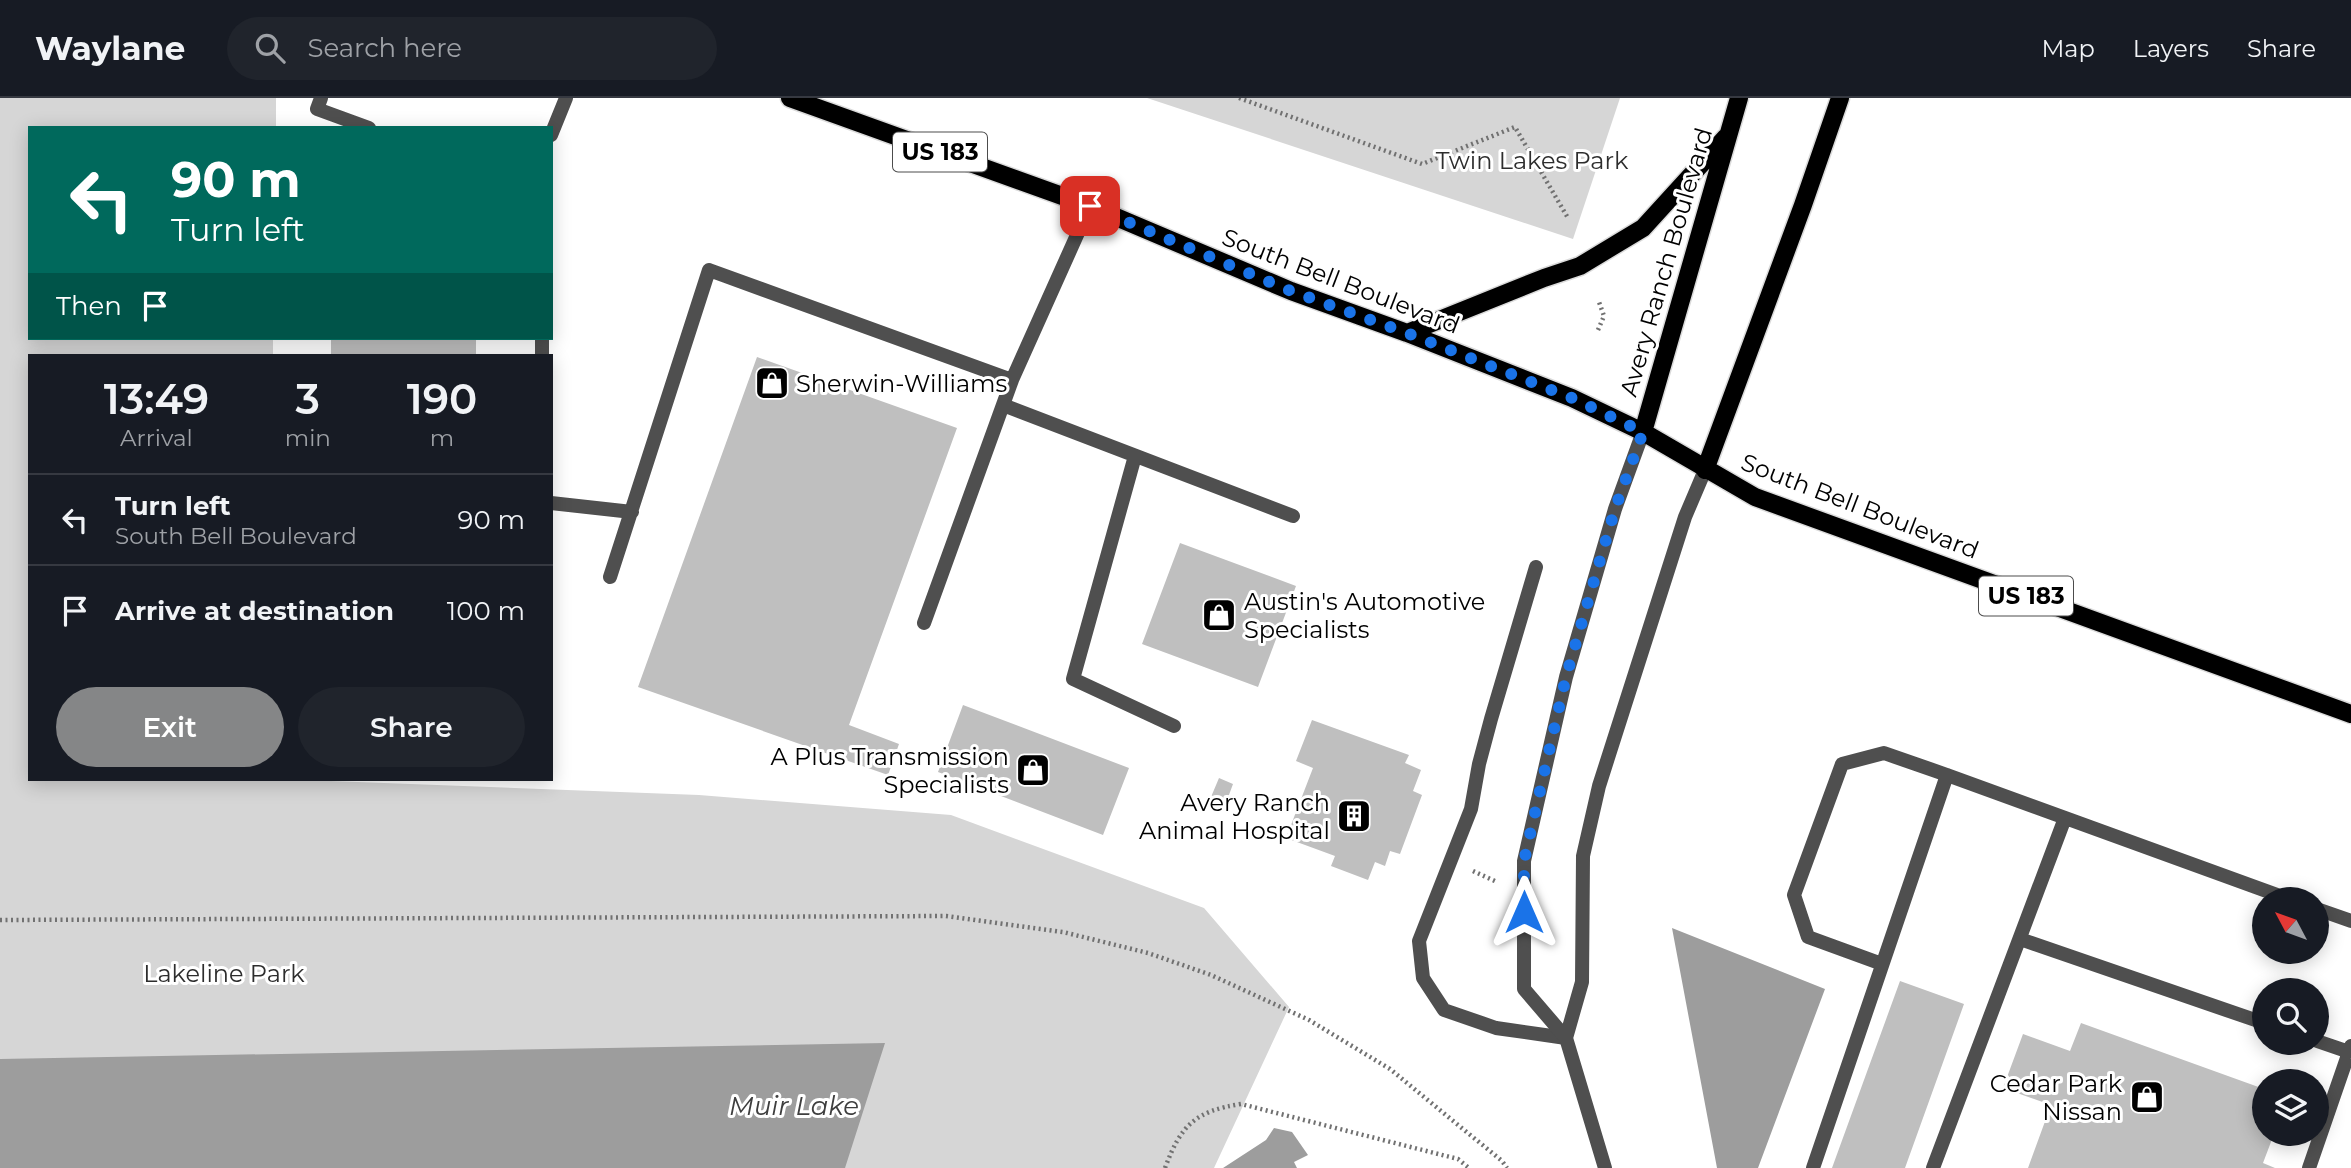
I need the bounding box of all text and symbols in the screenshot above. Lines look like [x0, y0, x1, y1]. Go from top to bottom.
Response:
search box [227, 17, 717, 80]
text: Waylane [35, 28, 185, 68]
icon: search [251, 29, 289, 67]
text: Search here [307, 32, 462, 64]
text: Map [2041, 34, 2095, 63]
text: Layers [2133, 34, 2209, 63]
text: Share [2247, 34, 2316, 63]
street label: Avery Ranch Boulevard [1614, 124, 1718, 400]
road number: US 183 [893, 132, 987, 172]
park label: Twin Lakes Park [1436, 146, 1629, 175]
text: 90 m [171, 150, 301, 209]
icon: left [56, 154, 147, 245]
pin [1060, 176, 1120, 236]
icon: arrive [1071, 187, 1109, 225]
text: Turn left [171, 210, 305, 249]
street label: South Bell Boulevard [1218, 222, 1464, 340]
icon: arrive [136, 287, 174, 325]
text: Then [56, 290, 122, 322]
shop icon: Sherwin-Williams [753, 364, 791, 402]
place label: Sherwin-Williams [796, 369, 1007, 398]
text: 13:49 [104, 373, 209, 425]
text: 3 [296, 373, 320, 425]
text: 190 [407, 373, 477, 425]
text: Arrival [120, 424, 193, 452]
text: min [285, 424, 331, 452]
text: m [430, 424, 454, 452]
street label: South Bell Boulevard [1737, 447, 1983, 565]
text: Turn left [115, 490, 231, 522]
icon: left [56, 501, 94, 539]
text: 90 m [458, 504, 525, 536]
text: South Bell Boulevard [115, 522, 357, 550]
road number: US 183 [1979, 576, 2073, 616]
place label: Austin's Automotive Specialists [1244, 587, 1485, 644]
icon: arrive [56, 592, 94, 630]
text: Arrive at destination [115, 595, 394, 627]
text: 100 m [447, 595, 525, 627]
shop icon: Austin's Automotive Specialists [1200, 596, 1238, 634]
button: Exit [56, 687, 284, 767]
button: Share [298, 687, 525, 767]
place label: A Plus Transmission Specialists [770, 742, 1009, 799]
shop icon: A Plus Transmission Specialists [1014, 751, 1052, 789]
place label: Avery Ranch Animal Hospital [1139, 788, 1330, 845]
building icon: Avery Ranch Animal Hospital [1335, 797, 1373, 835]
position arrow [1487, 875, 1561, 949]
north arrow [2252, 887, 2329, 964]
map controls [2252, 887, 2329, 1146]
park label: Lakeline Park [143, 959, 305, 988]
button: search [2252, 978, 2329, 1055]
place label: Cedar Park Nissan [1990, 1069, 2123, 1126]
button: layers [2252, 1069, 2329, 1146]
shop icon: Cedar Park Nissan [2128, 1078, 2166, 1116]
water label: Muir Lake [729, 1090, 859, 1122]

